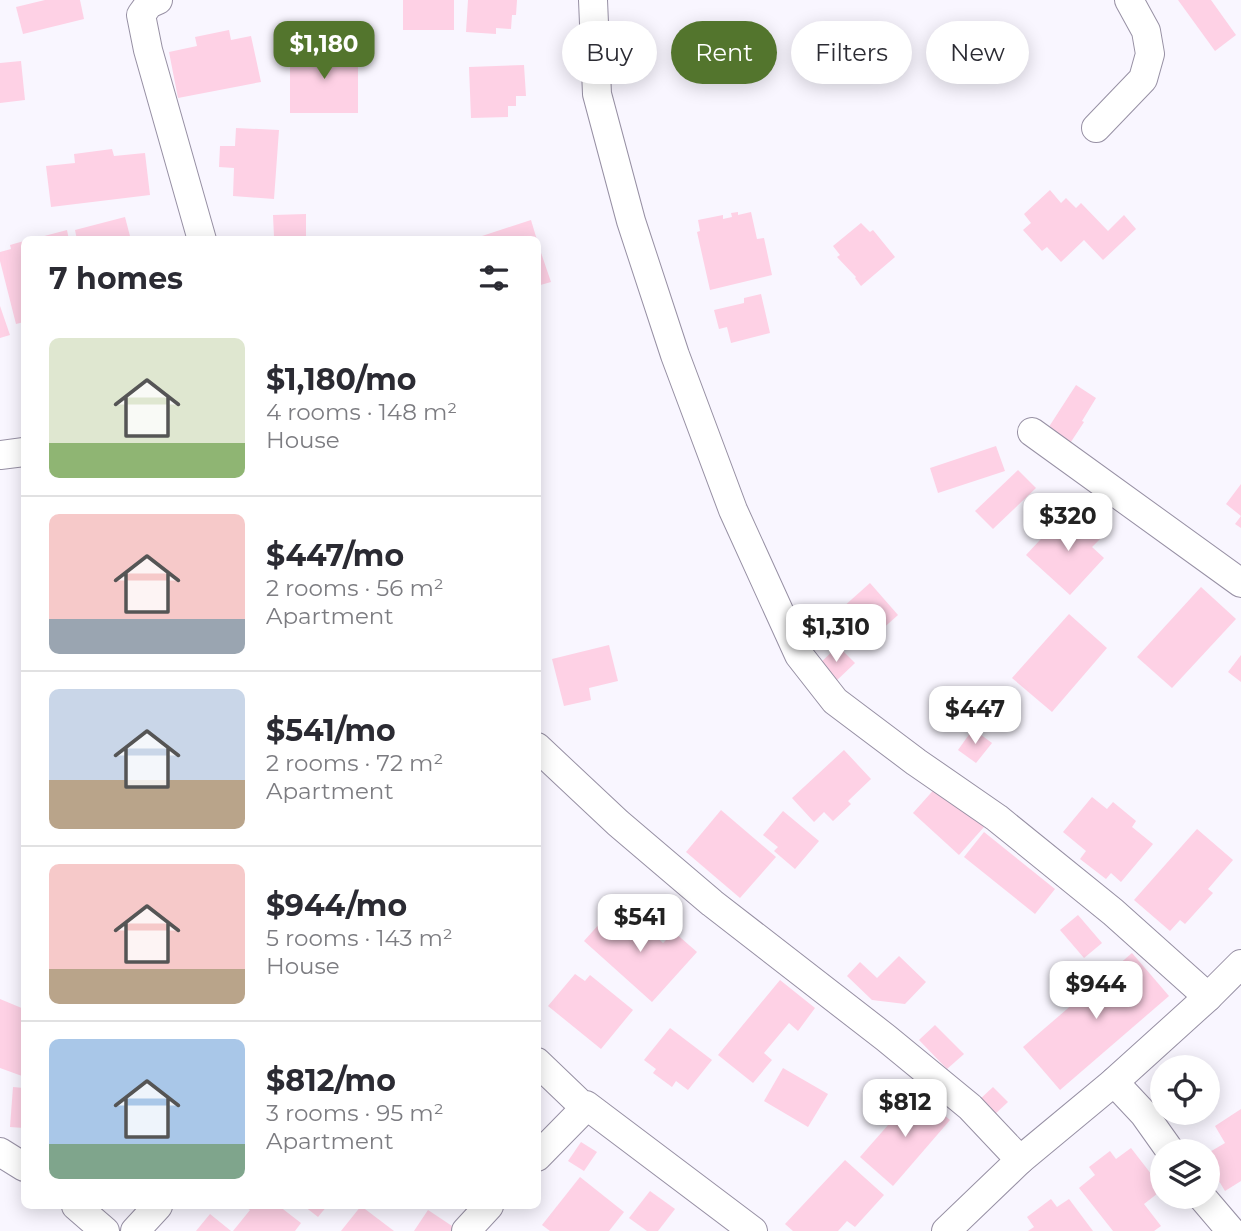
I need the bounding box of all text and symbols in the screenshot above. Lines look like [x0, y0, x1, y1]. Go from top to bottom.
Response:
chip: Buy [562, 21, 657, 84]
chip: Rent [671, 21, 777, 84]
chip: Filters [791, 21, 912, 84]
chip: New [926, 21, 1029, 84]
pin: $1,180 [267, 22, 381, 81]
text: $1,180 [290, 30, 358, 58]
icon: filters [475, 259, 513, 297]
text: 7 homes [49, 260, 183, 297]
text: $1,180/mo [266, 361, 416, 398]
icon: home [105, 366, 189, 450]
text: 4 rooms · 148 m² [266, 398, 457, 426]
text: House [266, 426, 340, 454]
pin: $320 [1027, 494, 1109, 553]
text: $320 [1039, 502, 1097, 530]
text: $447/mo [266, 537, 404, 574]
icon: home [105, 542, 189, 626]
text: 2 rooms · 56 m² [266, 574, 444, 602]
text: Apartment [266, 602, 394, 630]
pin: $1,310 [779, 604, 893, 664]
text: $1,310 [802, 613, 870, 641]
pin: $447 [934, 686, 1016, 746]
text: $447 [945, 695, 1005, 723]
text: $541/mo [266, 712, 396, 749]
icon: home [105, 717, 189, 801]
text: 2 rooms · 72 m² [266, 749, 443, 777]
text: Apartment [266, 777, 394, 805]
text: $944/mo [266, 887, 407, 924]
icon: home [105, 892, 189, 976]
pin: $541 [599, 894, 681, 954]
text: $541 [614, 903, 666, 931]
text: 5 rooms · 143 m² [266, 924, 453, 952]
text: House [266, 952, 340, 980]
pin: $944 [1055, 962, 1137, 1021]
text: $944 [1066, 970, 1126, 998]
map controls [1150, 1055, 1220, 1209]
button: locate [1150, 1055, 1220, 1125]
text: $812/mo [266, 1062, 396, 1099]
icon: home [105, 1067, 189, 1151]
pin: $812 [864, 1080, 946, 1139]
text: $812 [879, 1088, 931, 1116]
text: 3 rooms · 95 m² [266, 1099, 444, 1127]
text: Apartment [266, 1127, 394, 1155]
button: layers [1150, 1139, 1220, 1209]

